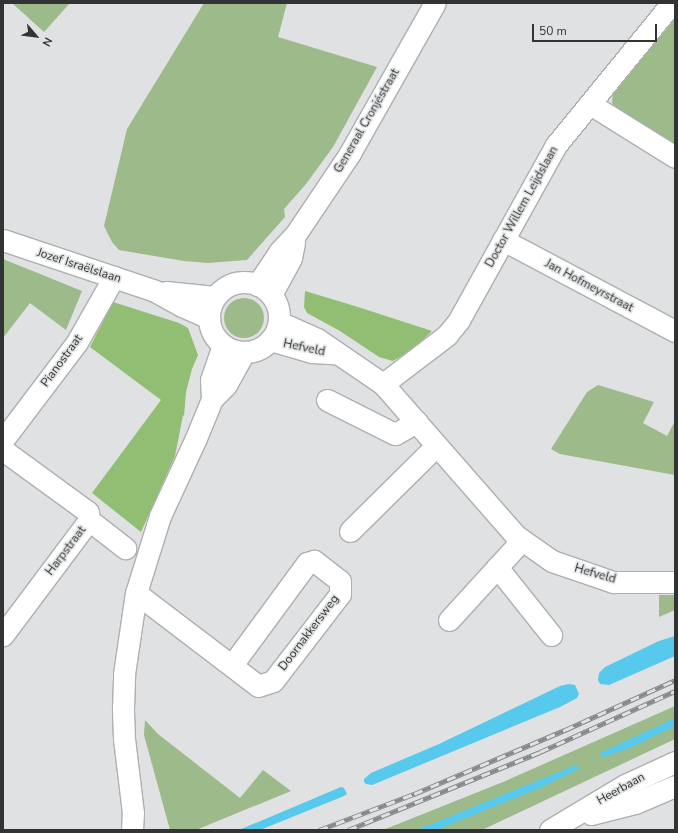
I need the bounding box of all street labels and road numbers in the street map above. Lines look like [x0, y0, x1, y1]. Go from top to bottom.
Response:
street label: Generaal Cronjéstraat [331, 66, 403, 176]
street label: Doctor Willem Leijdslaan [483, 144, 561, 270]
street label: Jozef Israëlslaan [35, 246, 123, 286]
street label: Jan Hofmeyrstraat [542, 257, 636, 315]
street label: Pianostraat [38, 332, 86, 390]
street label: Hefveld [282, 337, 326, 359]
street label: Harpstraat [43, 524, 89, 578]
street label: Hefveld [573, 561, 617, 587]
street label: Doornakkersweg [276, 592, 342, 674]
street label: Heerbaan [594, 770, 648, 808]

